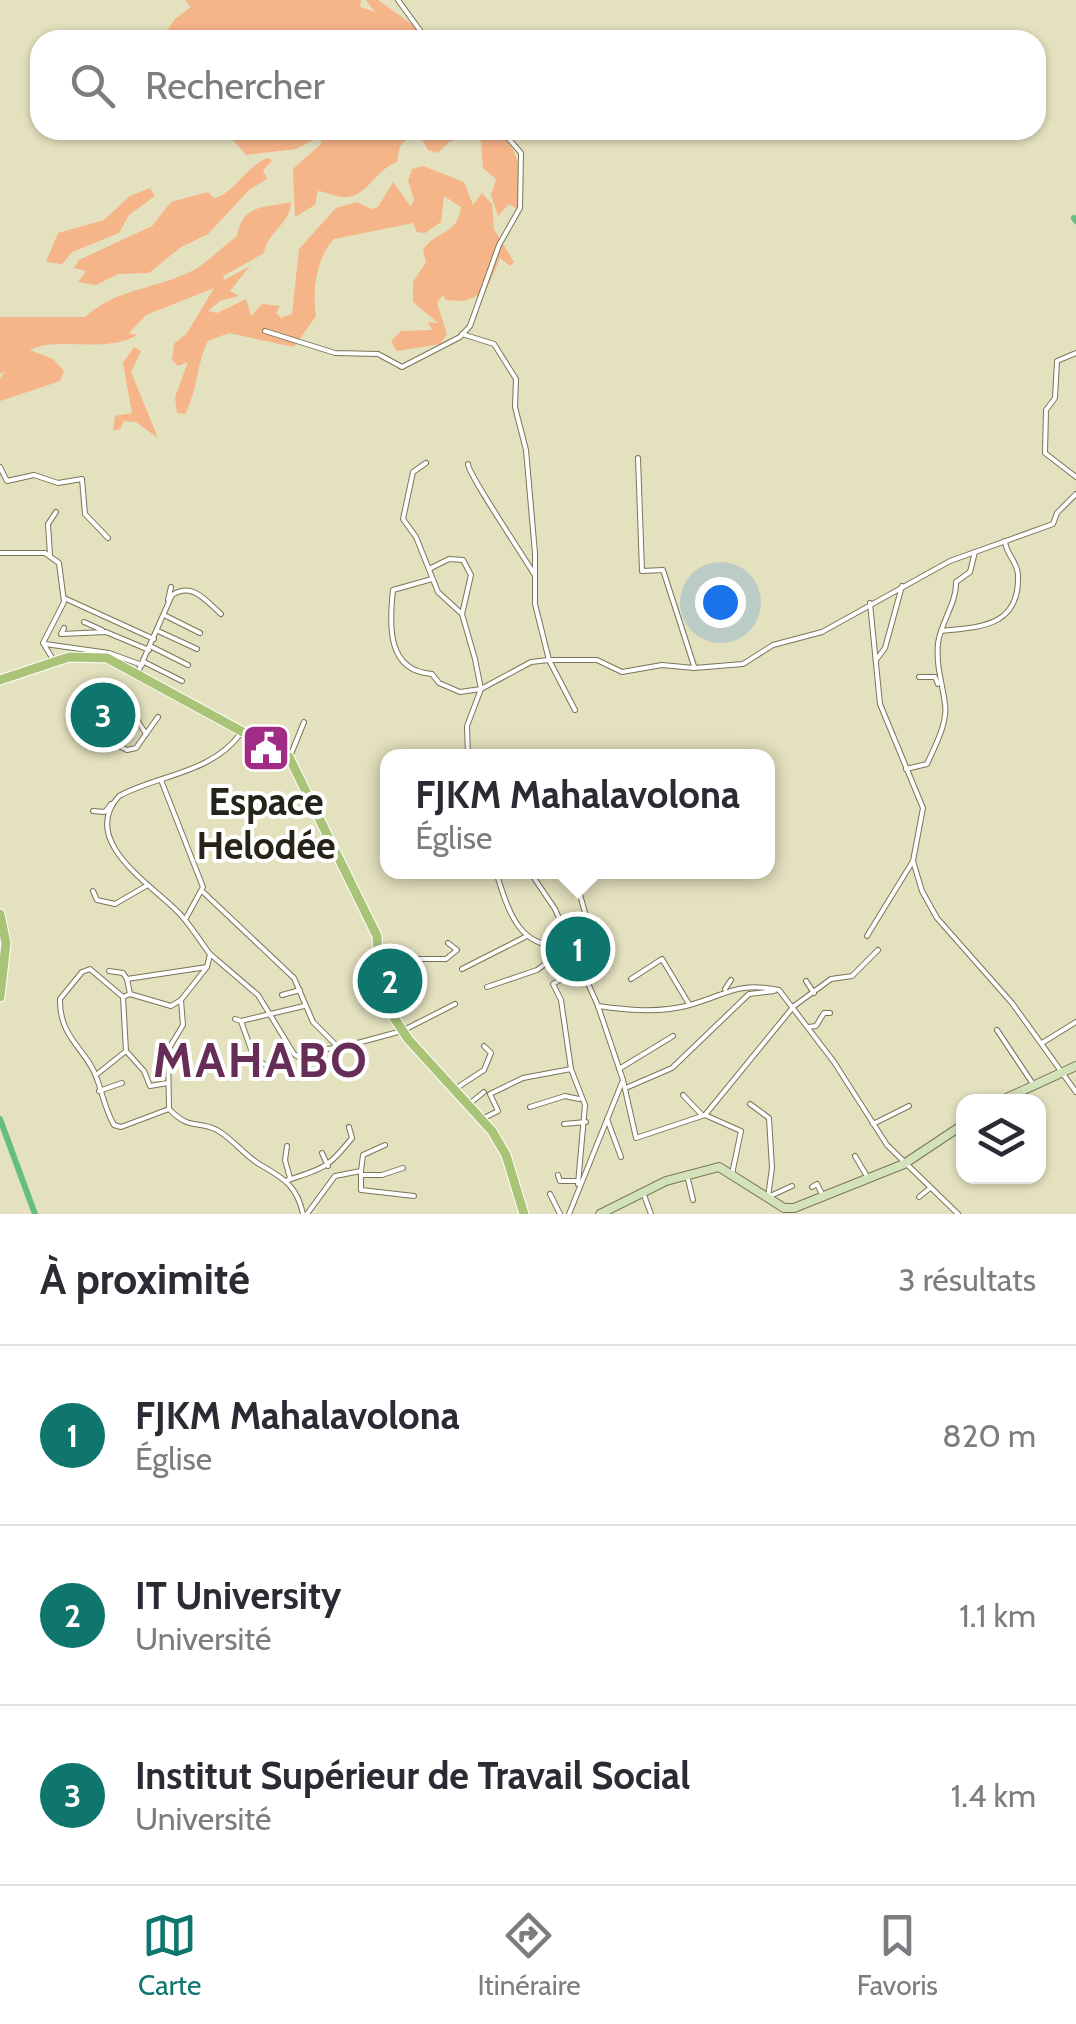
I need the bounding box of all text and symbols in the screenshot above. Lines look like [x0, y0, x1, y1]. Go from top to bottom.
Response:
search box [30, 30, 1046, 140]
icon: search [65, 58, 120, 113]
text: Rechercher [145, 62, 325, 109]
your location [695, 577, 746, 628]
pin: 3 [70, 678, 136, 752]
public building icon: Espace Helodée [240, 722, 292, 774]
popup [380, 749, 775, 879]
text: FJKM Mahalavolona [415, 771, 740, 818]
place label: Espace Helodée [196, 778, 336, 869]
text: Église [415, 818, 492, 857]
pin: 1 [546, 912, 610, 986]
pin: 2 [358, 944, 422, 1018]
district label: MAHABO [153, 1031, 369, 1089]
map controls [956, 1094, 1046, 1184]
button: layers [956, 1094, 1046, 1184]
text: À proximité [40, 1253, 250, 1305]
text: 3 résultats [898, 1260, 1036, 1299]
text: FJKM Mahalavolona [135, 1392, 460, 1439]
text: 1 [67, 1416, 78, 1455]
text: 820 m [942, 1416, 1036, 1455]
text: Église [135, 1439, 212, 1478]
text: IT University [135, 1572, 341, 1619]
text: 2 [64, 1596, 81, 1635]
text: 1.1 km [959, 1596, 1036, 1635]
text: Université [135, 1619, 271, 1658]
text: Institut Supérieur de Travail Social [135, 1752, 690, 1799]
text: 3 [64, 1776, 81, 1815]
text: 1.4 km [951, 1776, 1036, 1815]
text: Université [135, 1799, 271, 1838]
tab: Carte [138, 1908, 201, 2002]
tab: Itinéraire [477, 1908, 581, 2002]
tab: Favoris [857, 1908, 938, 2002]

